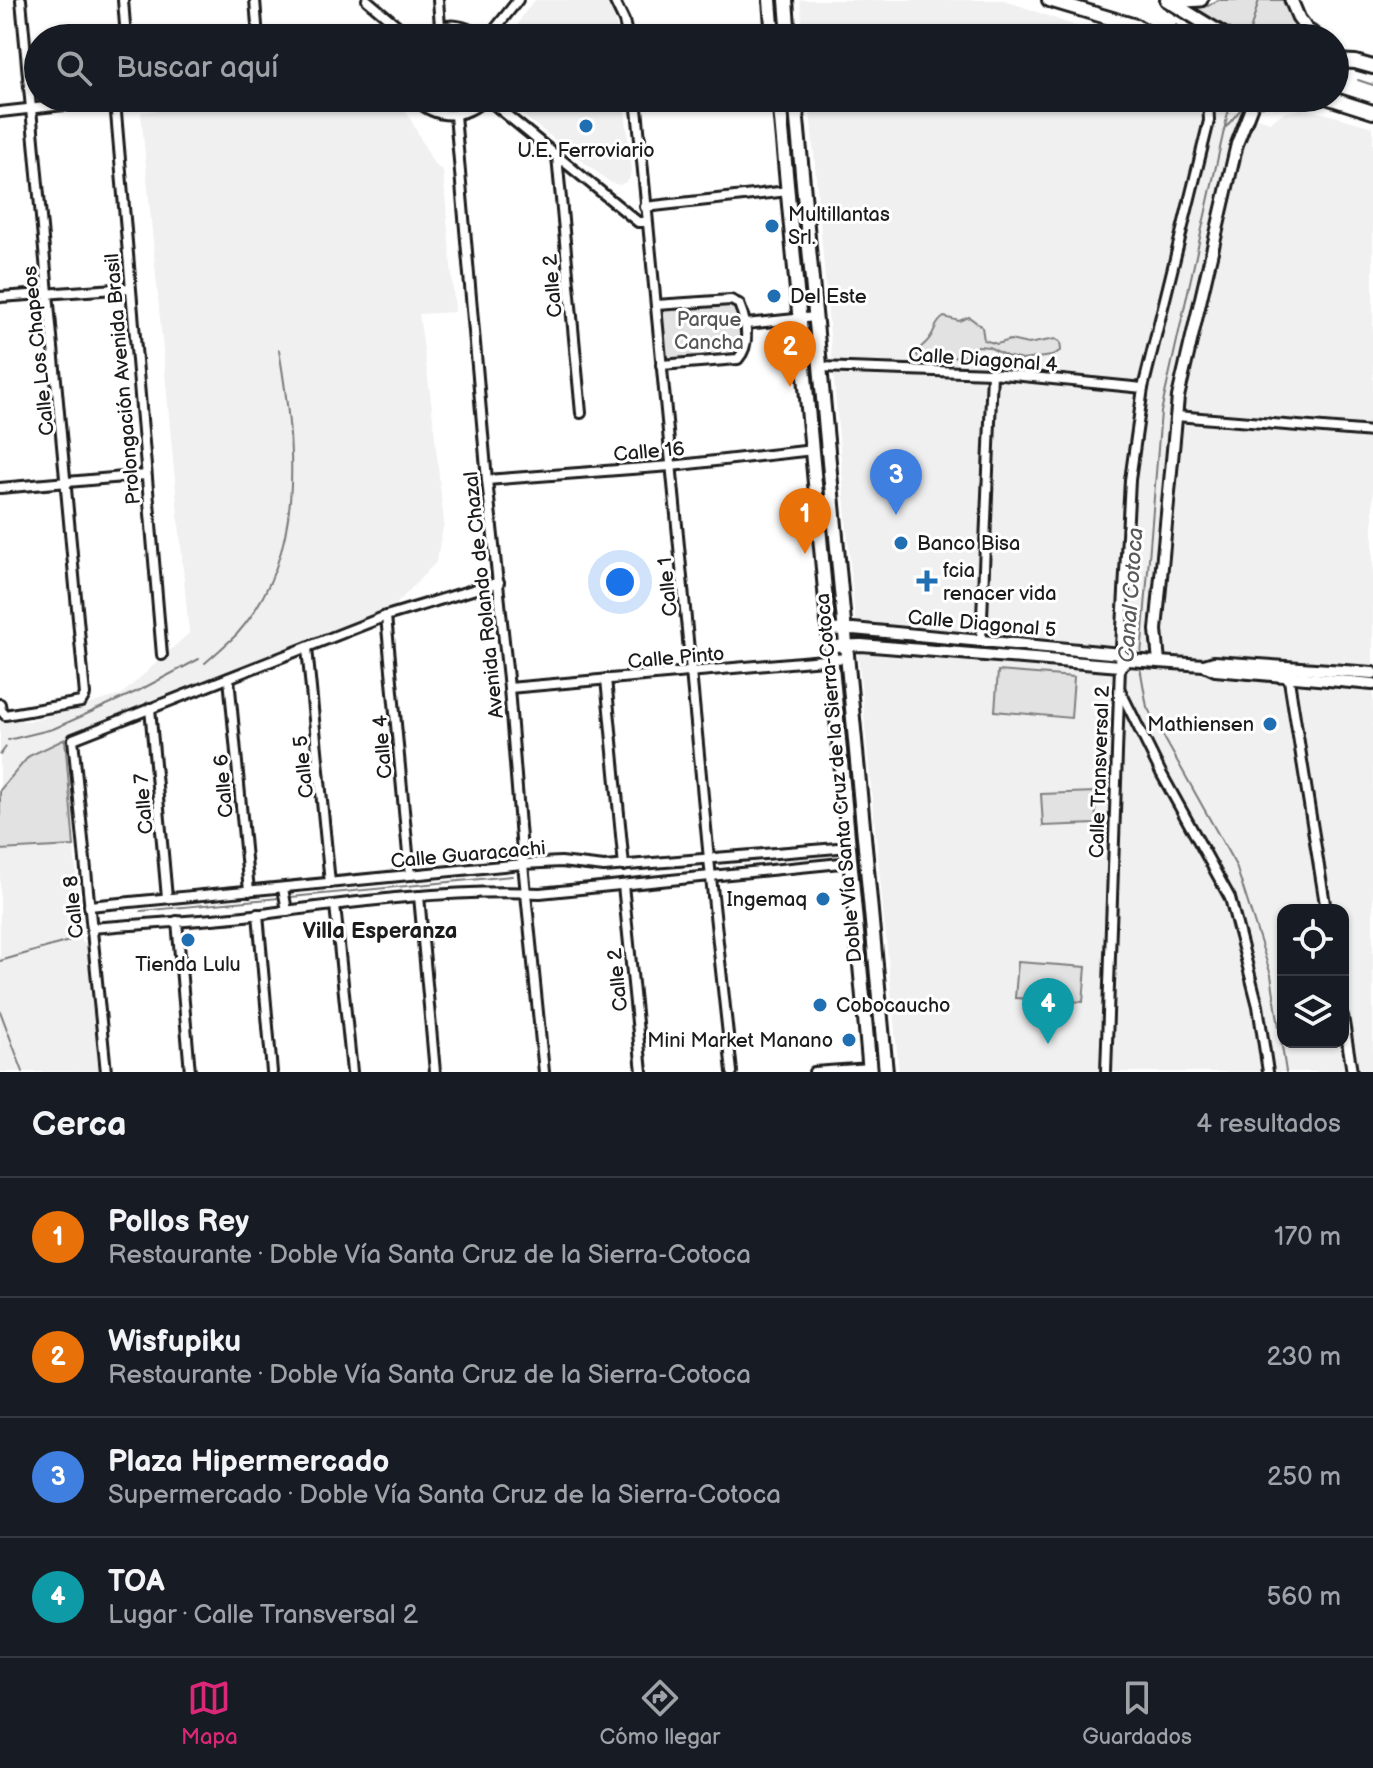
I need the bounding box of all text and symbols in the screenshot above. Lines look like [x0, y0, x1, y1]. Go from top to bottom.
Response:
search box [24, 24, 1349, 112]
icon: search [52, 46, 96, 90]
text: Buscar aquí [116, 50, 278, 86]
marker: U.E. Ferroviario [577, 117, 595, 135]
place label: U.E. Ferroviario [517, 139, 655, 163]
place label: Multillantas Srl. [788, 203, 890, 250]
marker: Multillantas Srl. [763, 217, 781, 235]
street label: Prolongación Avenida Brasil [100, 252, 146, 505]
street label: Calle 2 [538, 253, 568, 319]
street label: Calle Los Chapeos [18, 265, 60, 437]
place label: Del Este [790, 285, 867, 309]
marker: Del Este [765, 287, 783, 305]
park label: Parque Cancha [674, 308, 744, 355]
pin: 2 [764, 321, 816, 387]
street label: Calle Diagonal 4 [907, 343, 1058, 377]
street label: Calle 16 [612, 437, 686, 467]
pin: 3 [870, 449, 922, 515]
street label: Avenida Rolando de Chazal [459, 470, 509, 720]
pin: 1 [779, 488, 831, 554]
water label: Canal Cotoca [1113, 527, 1150, 664]
place label: Banco Bisa [917, 532, 1020, 556]
marker: Banco Bisa [892, 534, 910, 552]
street label: Calle 1 [653, 556, 683, 618]
place label: fcia renacer vida [943, 559, 1056, 606]
your location [600, 562, 640, 602]
marker: fcia renacer vida [918, 572, 936, 590]
street label: Doble Vía Santa Cruz de la Sierra-Cotoca [811, 592, 867, 964]
street label: Calle Diagonal 5 [907, 606, 1057, 642]
street label: Calle Pinto [627, 642, 725, 674]
street label: Calle Transversal 2 [1085, 685, 1115, 859]
place label: Mathiensen [1147, 713, 1254, 737]
street label: Calle 4 [368, 714, 398, 780]
marker: Mathiensen [1261, 715, 1279, 733]
street label: Calle 5 [289, 734, 319, 800]
street label: Calle 6 [209, 753, 239, 819]
street label: Calle 7 [129, 772, 159, 835]
street label: Calle Guaracachi [390, 836, 547, 874]
street label: Calle 8 [59, 874, 89, 940]
place label: Ingemaq [727, 888, 807, 912]
marker: Ingemaq [814, 890, 832, 908]
map controls [1277, 904, 1349, 1048]
button: locate [1277, 904, 1349, 976]
district label: Villa Esperanza [303, 918, 457, 945]
marker: Tienda Lulu [179, 931, 197, 949]
street label: Calle 2 [603, 947, 633, 1013]
place label: Tienda Lulu [135, 953, 241, 977]
button: layers [1277, 976, 1349, 1048]
pin: 4 [1022, 978, 1074, 1044]
place label: Cobocaucho [836, 994, 950, 1018]
marker: Cobocaucho [811, 996, 829, 1014]
place label: Mini Market Manano [647, 1029, 833, 1053]
marker: Mini Market Manano [840, 1031, 858, 1049]
text: Cerca [32, 1104, 127, 1145]
text: 4 resultados [1196, 1109, 1341, 1140]
text: Pollos Rey [108, 1204, 249, 1240]
text: 1 [53, 1222, 63, 1253]
text: 170 m [1274, 1222, 1341, 1253]
text: Restaurante · Doble Vía Santa Cruz de la Sierra-Cotoca [108, 1240, 751, 1271]
text: Wisfupiku [108, 1324, 241, 1360]
text: 2 [50, 1342, 66, 1373]
text: 230 m [1266, 1342, 1341, 1373]
text: Restaurante · Doble Vía Santa Cruz de la Sierra-Cotoca [108, 1360, 751, 1391]
text: Plaza Hipermercado [108, 1444, 389, 1480]
text: 3 [50, 1462, 66, 1493]
text: 250 m [1267, 1462, 1341, 1493]
text: Supermercado · Doble Vía Santa Cruz de la Sierra-Cotoca [108, 1480, 781, 1511]
text: TOA [108, 1564, 165, 1600]
text: 4 [50, 1582, 66, 1613]
text: 560 m [1266, 1582, 1341, 1613]
text: Lugar · Calle Transversal 2 [108, 1600, 418, 1631]
tab: Mapa [181, 1676, 238, 1751]
tab: Cómo llegar [600, 1676, 720, 1751]
tab: Guardados [1082, 1676, 1192, 1751]

